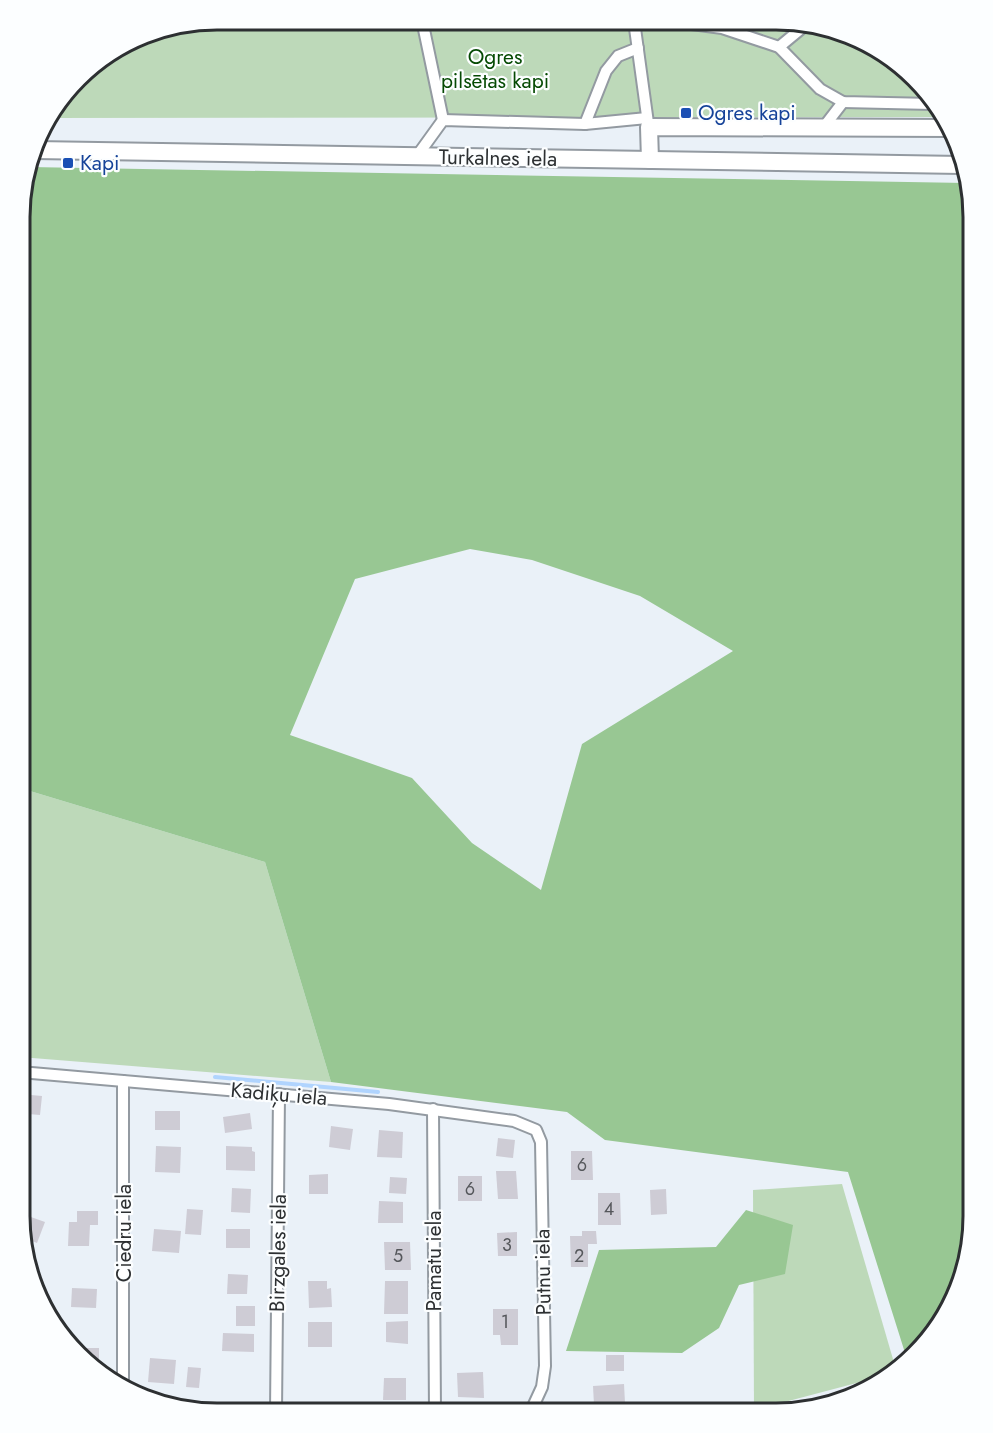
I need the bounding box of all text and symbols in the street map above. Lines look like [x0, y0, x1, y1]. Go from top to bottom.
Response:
park label: Ogres pilsētas kapi [441, 42, 549, 96]
place label: Ogres kapi [698, 98, 796, 128]
marker: Ogres kapi [679, 106, 693, 120]
street label: Turkalnes iela [439, 142, 557, 174]
place label: Kapi [80, 148, 119, 178]
marker: Kapi [61, 156, 75, 170]
street label: Kadiķu iela [229, 1075, 329, 1113]
house number: 6 [577, 1152, 587, 1178]
house number: 6 [465, 1176, 475, 1202]
street label: Ciedru iela [109, 1184, 139, 1282]
street label: Birzgales iela [262, 1194, 294, 1312]
house number: 4 [604, 1196, 614, 1222]
street label: Pamatu iela [419, 1210, 449, 1312]
street label: Putnu iela [527, 1228, 559, 1316]
house number: 3 [502, 1232, 512, 1258]
house number: 5 [393, 1243, 403, 1269]
house number: 2 [574, 1243, 584, 1269]
house number: 1 [501, 1309, 509, 1335]

